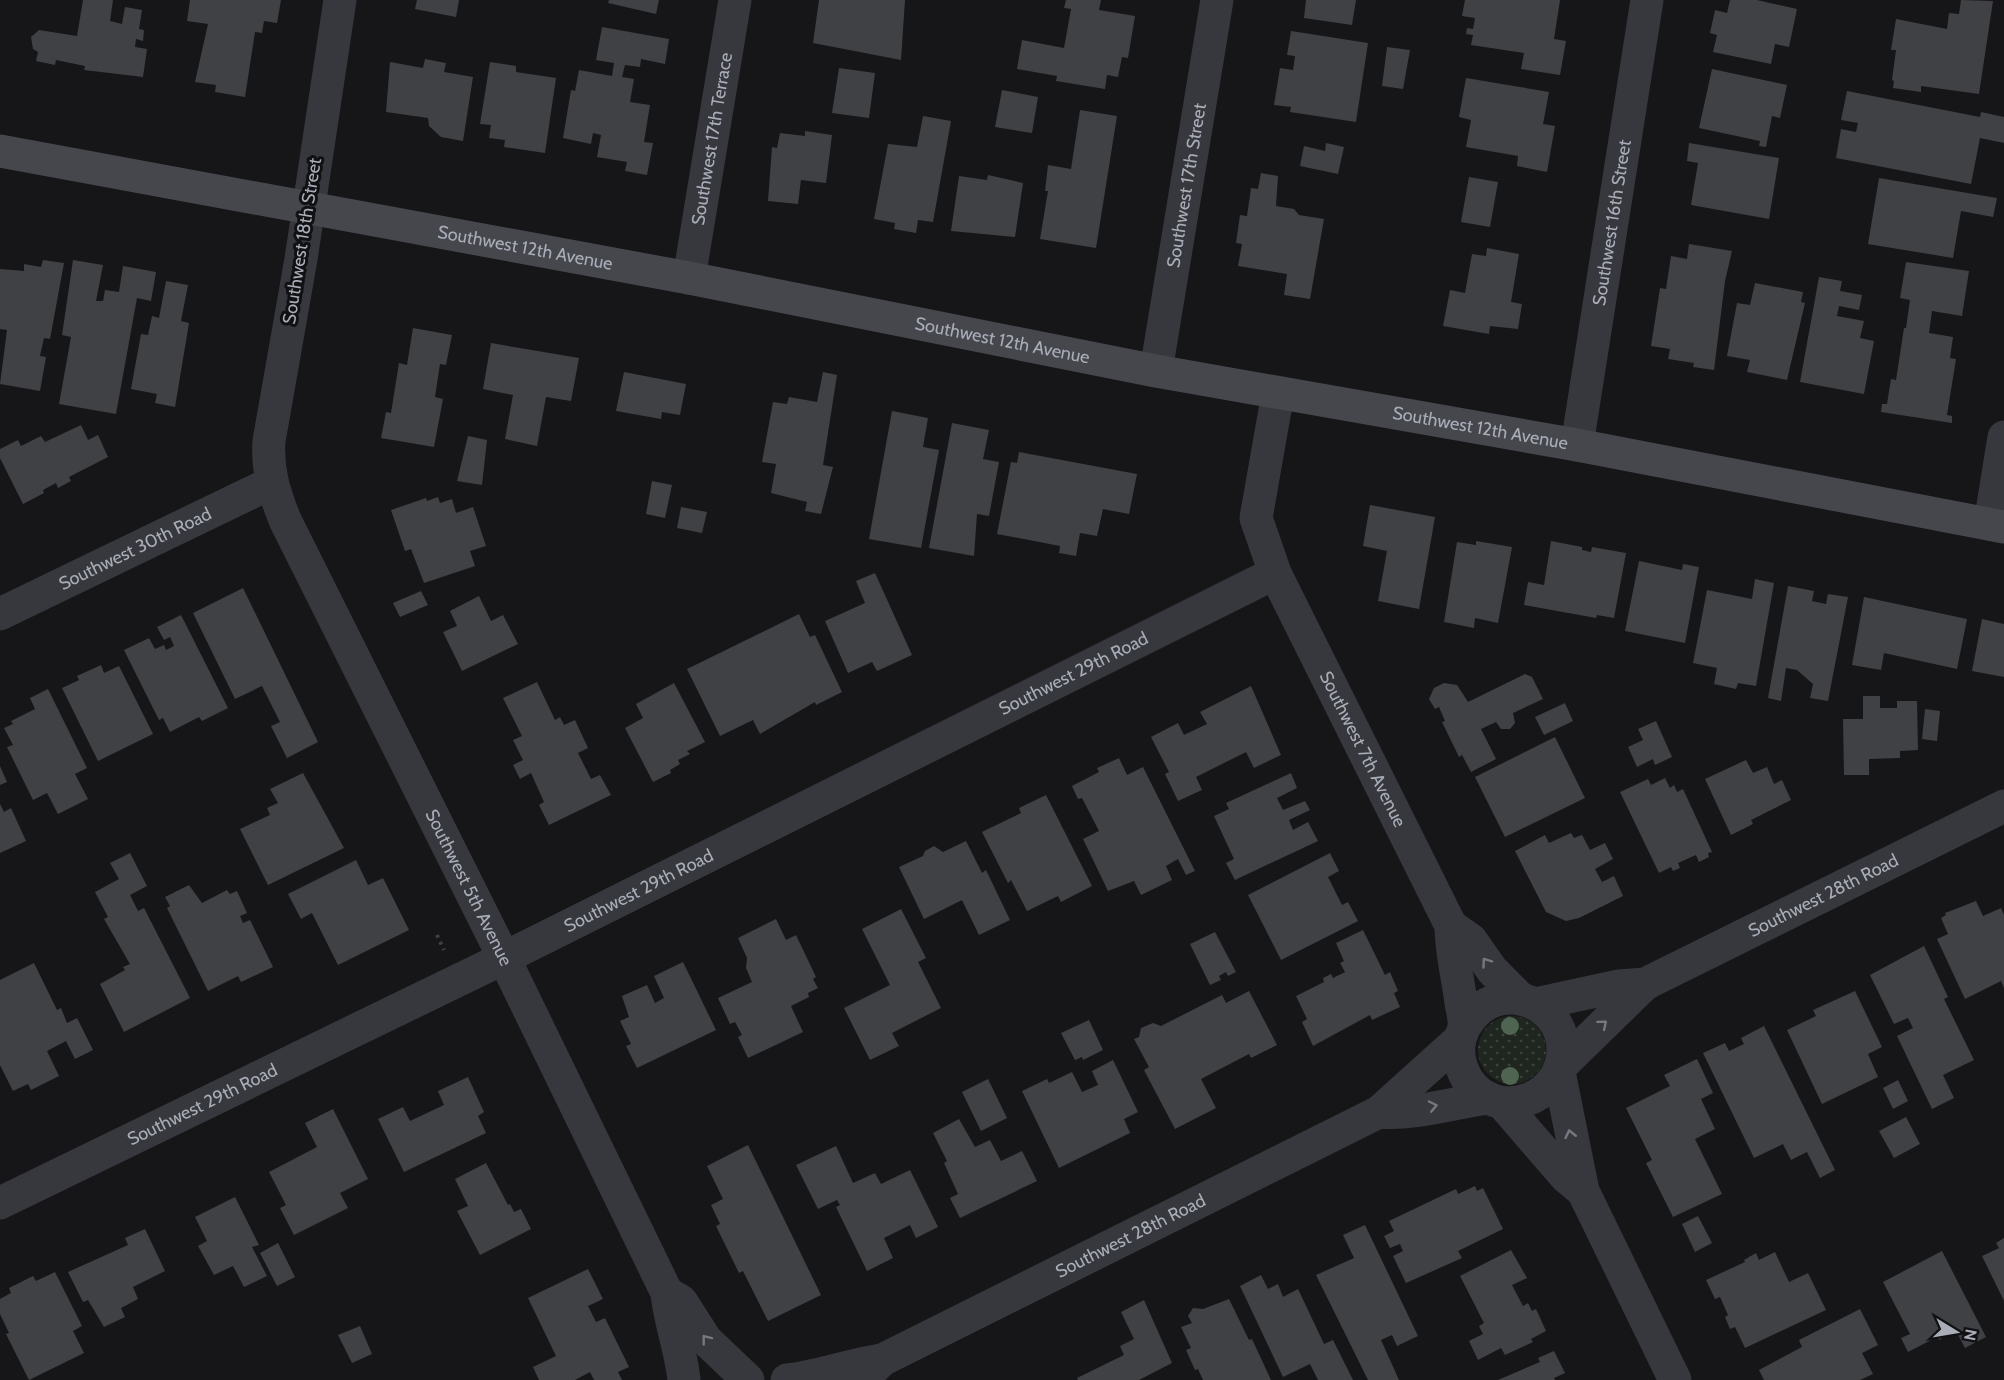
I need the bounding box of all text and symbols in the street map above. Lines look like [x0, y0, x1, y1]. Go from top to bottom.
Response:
street label: Southwest 17th Terrace [687, 51, 737, 227]
street label: Southwest 17th Street [1162, 102, 1211, 269]
street label: Southwest 16th Street [1588, 138, 1636, 307]
street label: Southwest 18th Street [278, 156, 326, 326]
street label: Southwest 12th Avenue [436, 221, 615, 275]
street label: Southwest 12th Avenue [913, 312, 1092, 369]
street label: Southwest 12th Avenue [1391, 402, 1570, 454]
street label: Southwest 30th Road [55, 503, 215, 595]
street label: Southwest 29th Road [995, 627, 1152, 720]
street label: Southwest 7th Avenue [1315, 668, 1411, 831]
street label: Southwest 5th Avenue [420, 806, 517, 969]
street label: Southwest 29th Road [560, 844, 717, 937]
street label: Southwest 28th Road [1745, 849, 1902, 942]
one-way arrow [1482, 957, 1493, 968]
one-way arrow [1596, 1020, 1607, 1031]
street label: Southwest 29th Road [124, 1059, 281, 1150]
one-way arrow [1428, 1100, 1438, 1113]
one-way arrow [1565, 1130, 1578, 1140]
street label: Southwest 28th Road [1052, 1189, 1209, 1283]
north arrow [1926, 1302, 1986, 1362]
text: N [1960, 1327, 1981, 1342]
one-way arrow [703, 1335, 714, 1346]

